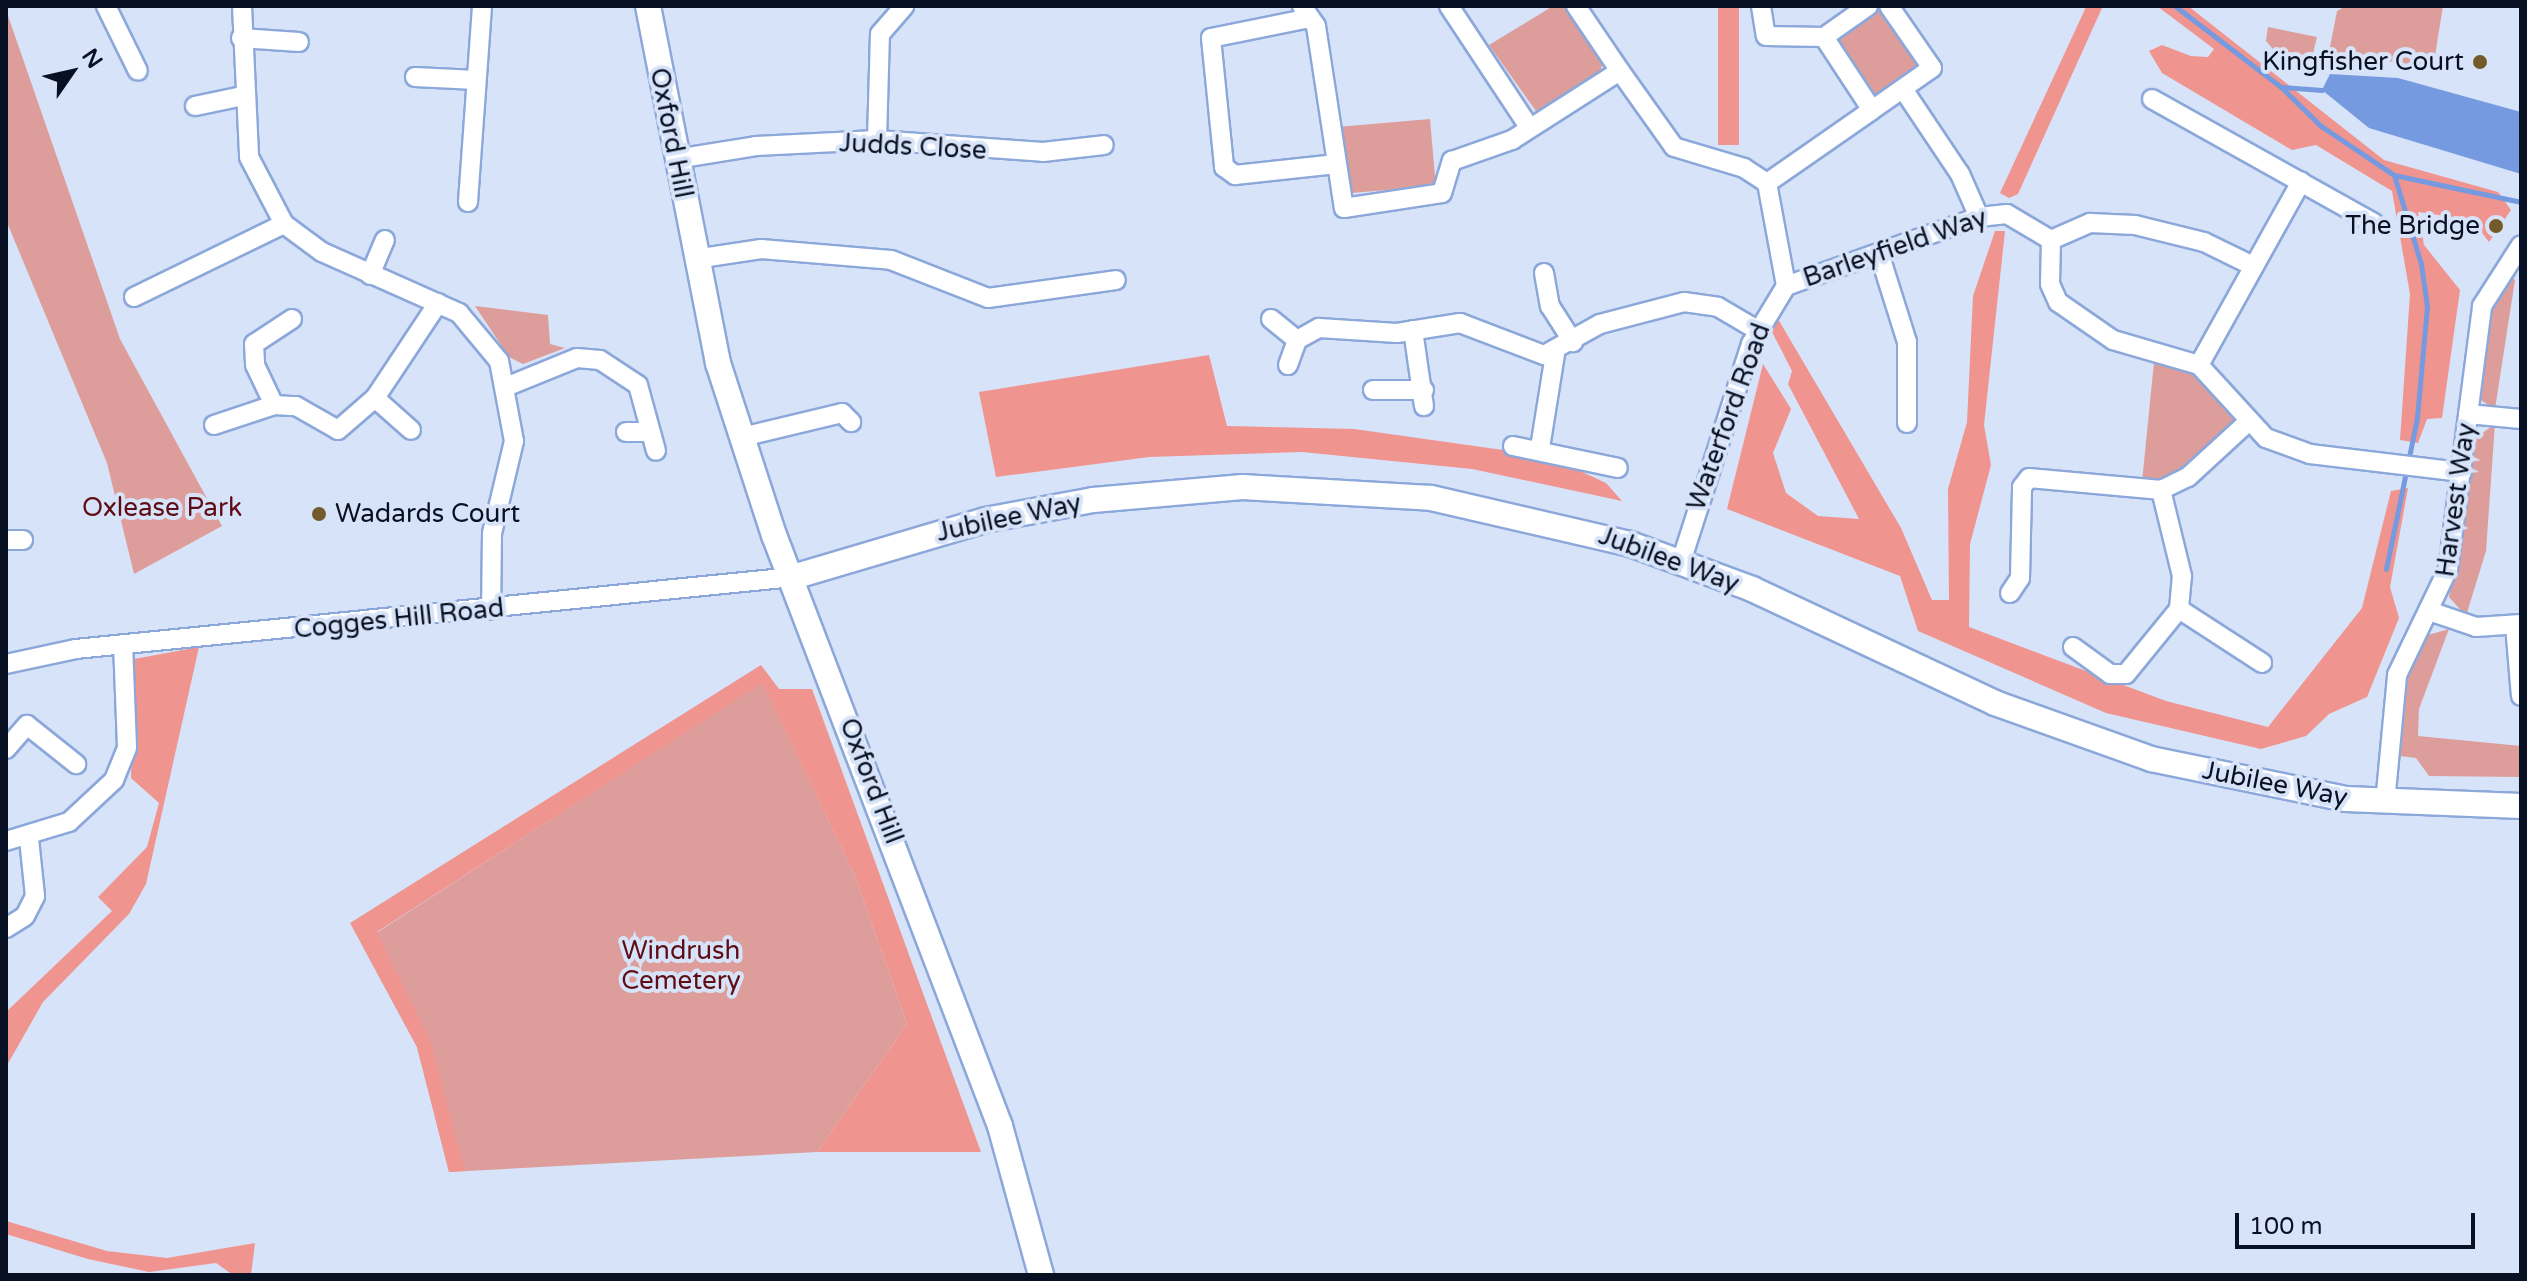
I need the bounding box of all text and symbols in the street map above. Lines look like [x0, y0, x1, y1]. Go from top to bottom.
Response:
north arrow [32, 32, 112, 112]
text: N [76, 44, 108, 73]
place label: Kingfisher Court [2262, 46, 2464, 78]
marker: Kingfisher Court [2471, 53, 2489, 71]
street label: Oxford Hill [643, 65, 699, 201]
street label: Judds Close [839, 128, 987, 166]
street label: Barleyfield Way [1799, 202, 1991, 294]
place label: The Bridge [2345, 210, 2480, 242]
marker: The Bridge [2487, 217, 2505, 235]
street label: Waterford Road [1681, 319, 1777, 515]
street label: Harvest Way [2430, 421, 2482, 579]
street label: Jubilee Way [934, 487, 1084, 549]
park label: Oxlease Park [82, 492, 242, 524]
place label: Wadards Court [335, 498, 520, 530]
marker: Wadards Court [310, 505, 328, 523]
street label: Jubilee Way [1595, 520, 1743, 600]
street label: Cogges Hill Road [292, 592, 506, 646]
street label: Oxford Hill [833, 714, 909, 848]
street label: Jubilee Way [2200, 755, 2350, 813]
park label: Windrush Cemetery [621, 935, 741, 996]
scale bar [2239, 1197, 2479, 1247]
text: 100 m [2249, 1212, 2323, 1241]

